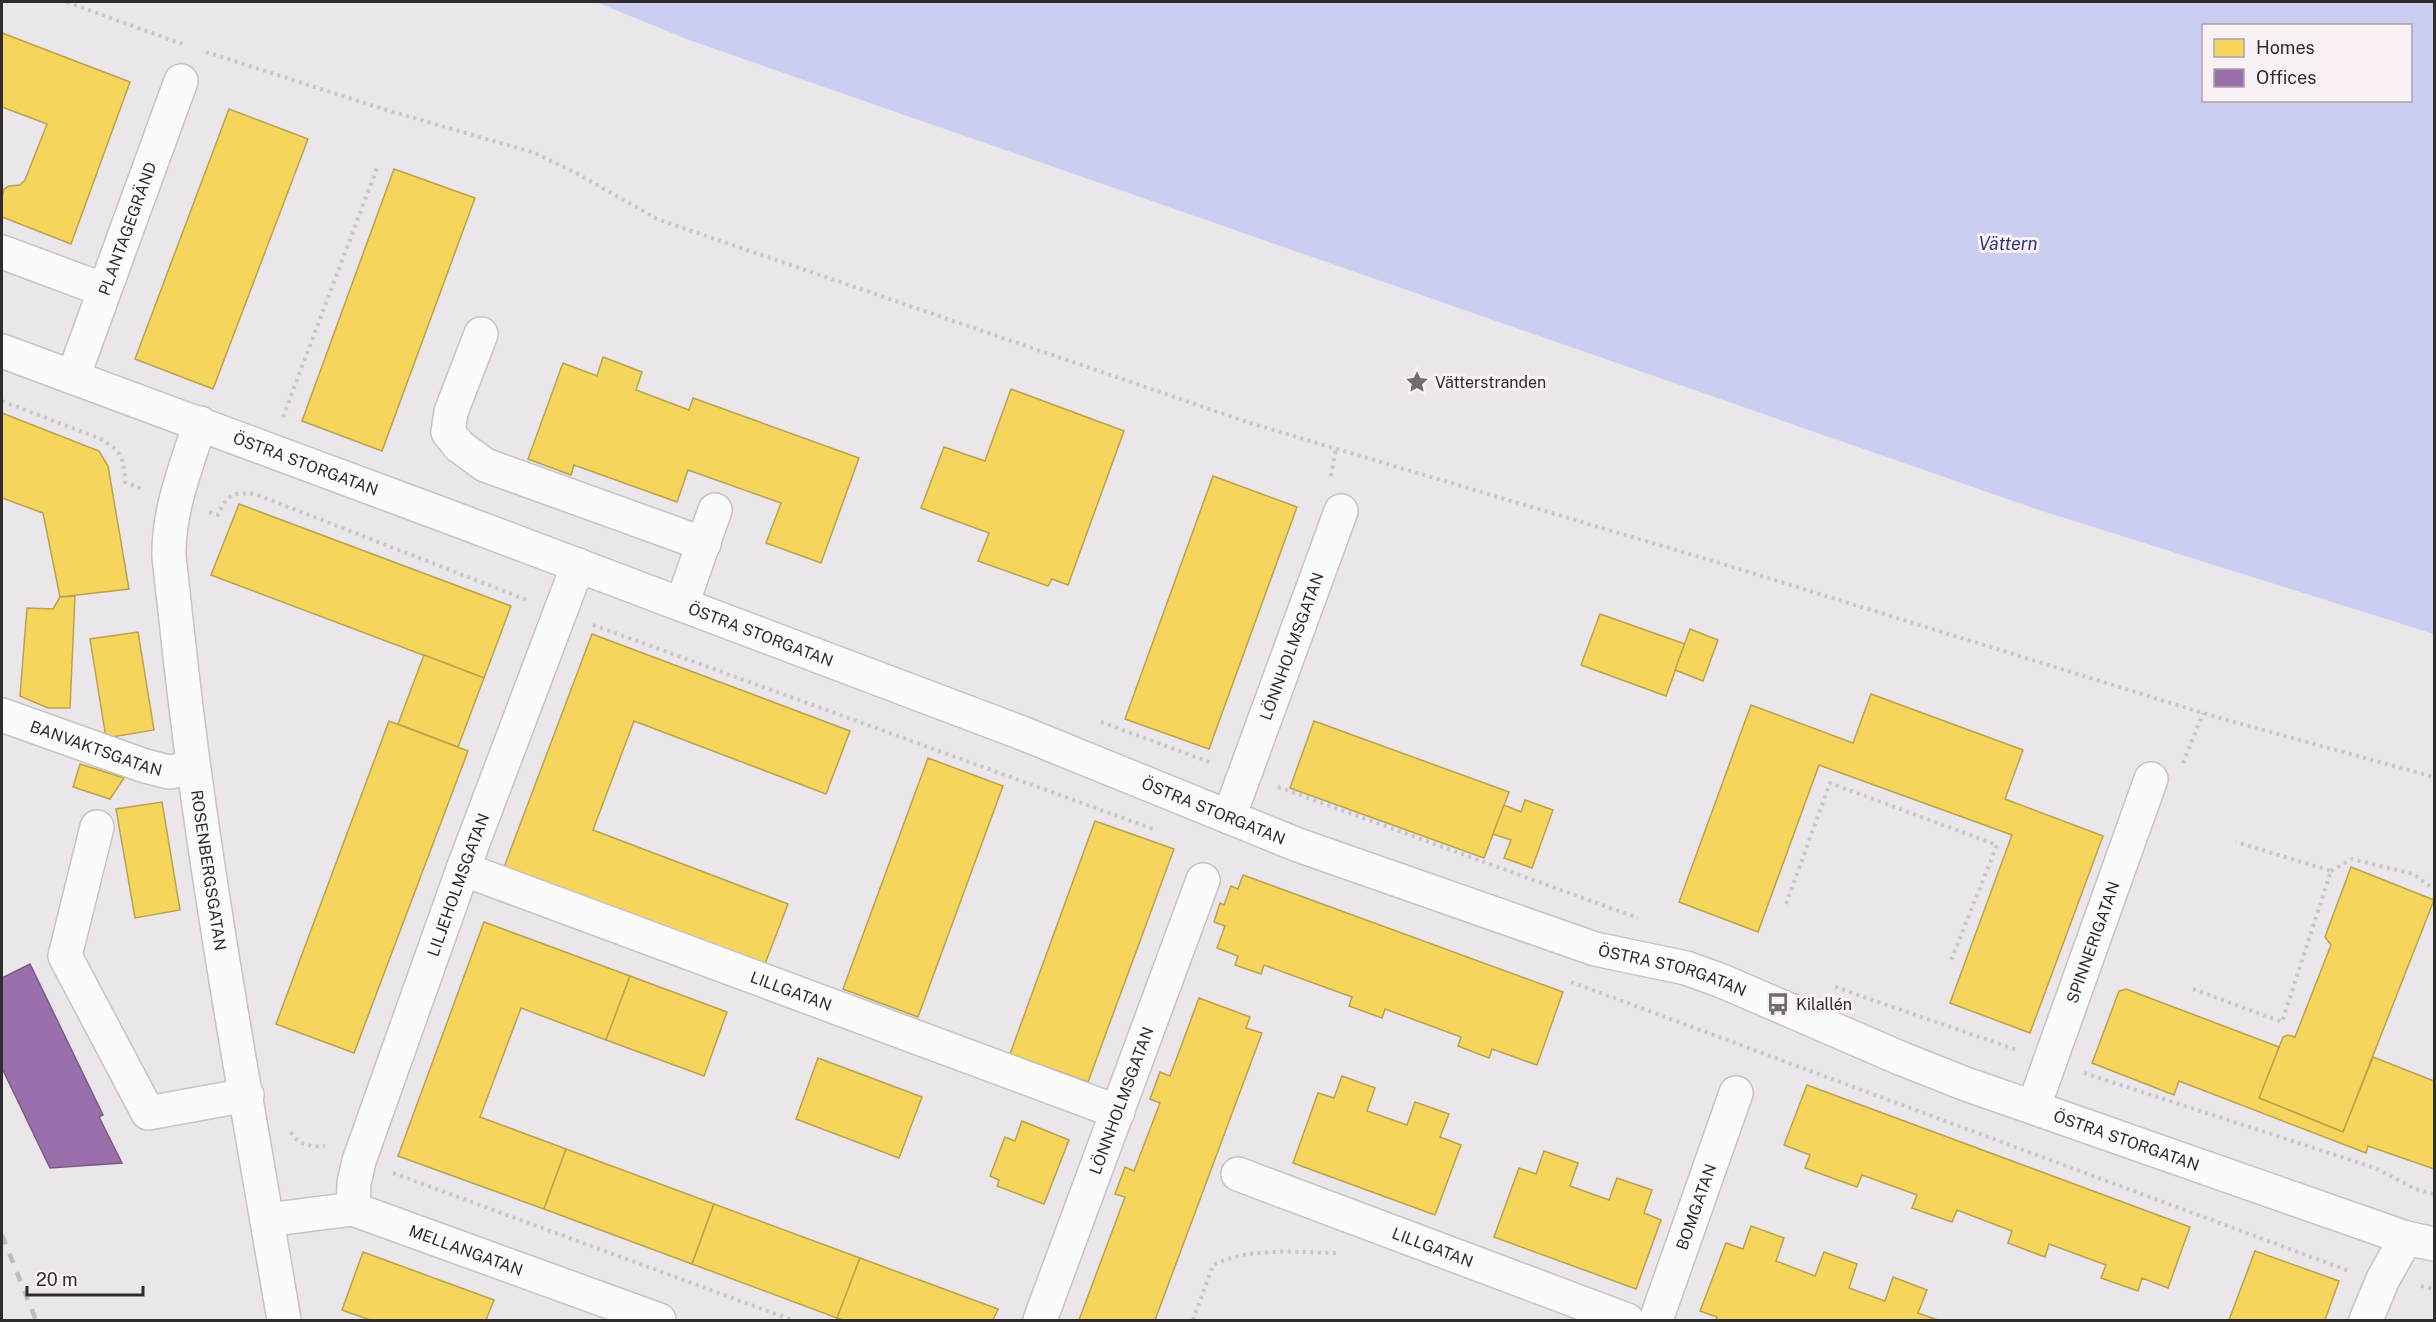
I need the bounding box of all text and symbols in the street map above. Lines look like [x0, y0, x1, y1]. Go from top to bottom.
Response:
legend [2202, 24, 2412, 102]
text: Homes [2256, 37, 2315, 58]
text: Offices [2256, 67, 2316, 88]
street label: PLANTAGEGRÄND [94, 159, 160, 298]
water label: Vättern [1978, 233, 2038, 254]
place icon: Vätterstranden [1404, 369, 1430, 395]
place label: Vätterstranden [1435, 373, 1546, 392]
street label: ÖSTRA STORGATAN [231, 427, 381, 499]
street label: LÖNNHOLMSGATAN [1256, 570, 1327, 723]
street label: ÖSTRA STORGATAN [686, 598, 836, 670]
street label: BANVAKTSGATAN [28, 716, 164, 779]
street label: ÖSTRA STORGATAN [1139, 772, 1288, 848]
street label: ROSENBERGSGATAN [187, 789, 231, 952]
street label: LILJEHOLMSGATAN [423, 811, 493, 959]
street label: SPINNERIGATAN [2062, 879, 2123, 1006]
street label: ÖSTRA STORGATAN [1597, 939, 1749, 1000]
street label: LILLGATAN [748, 967, 834, 1014]
bus stop icon: Kilallén [1765, 991, 1791, 1017]
place label: Kilallén [1796, 995, 1852, 1014]
street label: LÖNNHOLMSGATAN [1085, 1024, 1157, 1177]
street label: ÖSTRA STORGATAN [2051, 1105, 2202, 1175]
street label: BOMGATAN [1672, 1161, 1720, 1252]
street label: MELLANGATAN [407, 1221, 526, 1279]
street label: LILLGATAN [1389, 1223, 1476, 1271]
scale bar [27, 1259, 142, 1297]
text: 20 m [36, 1269, 78, 1290]

